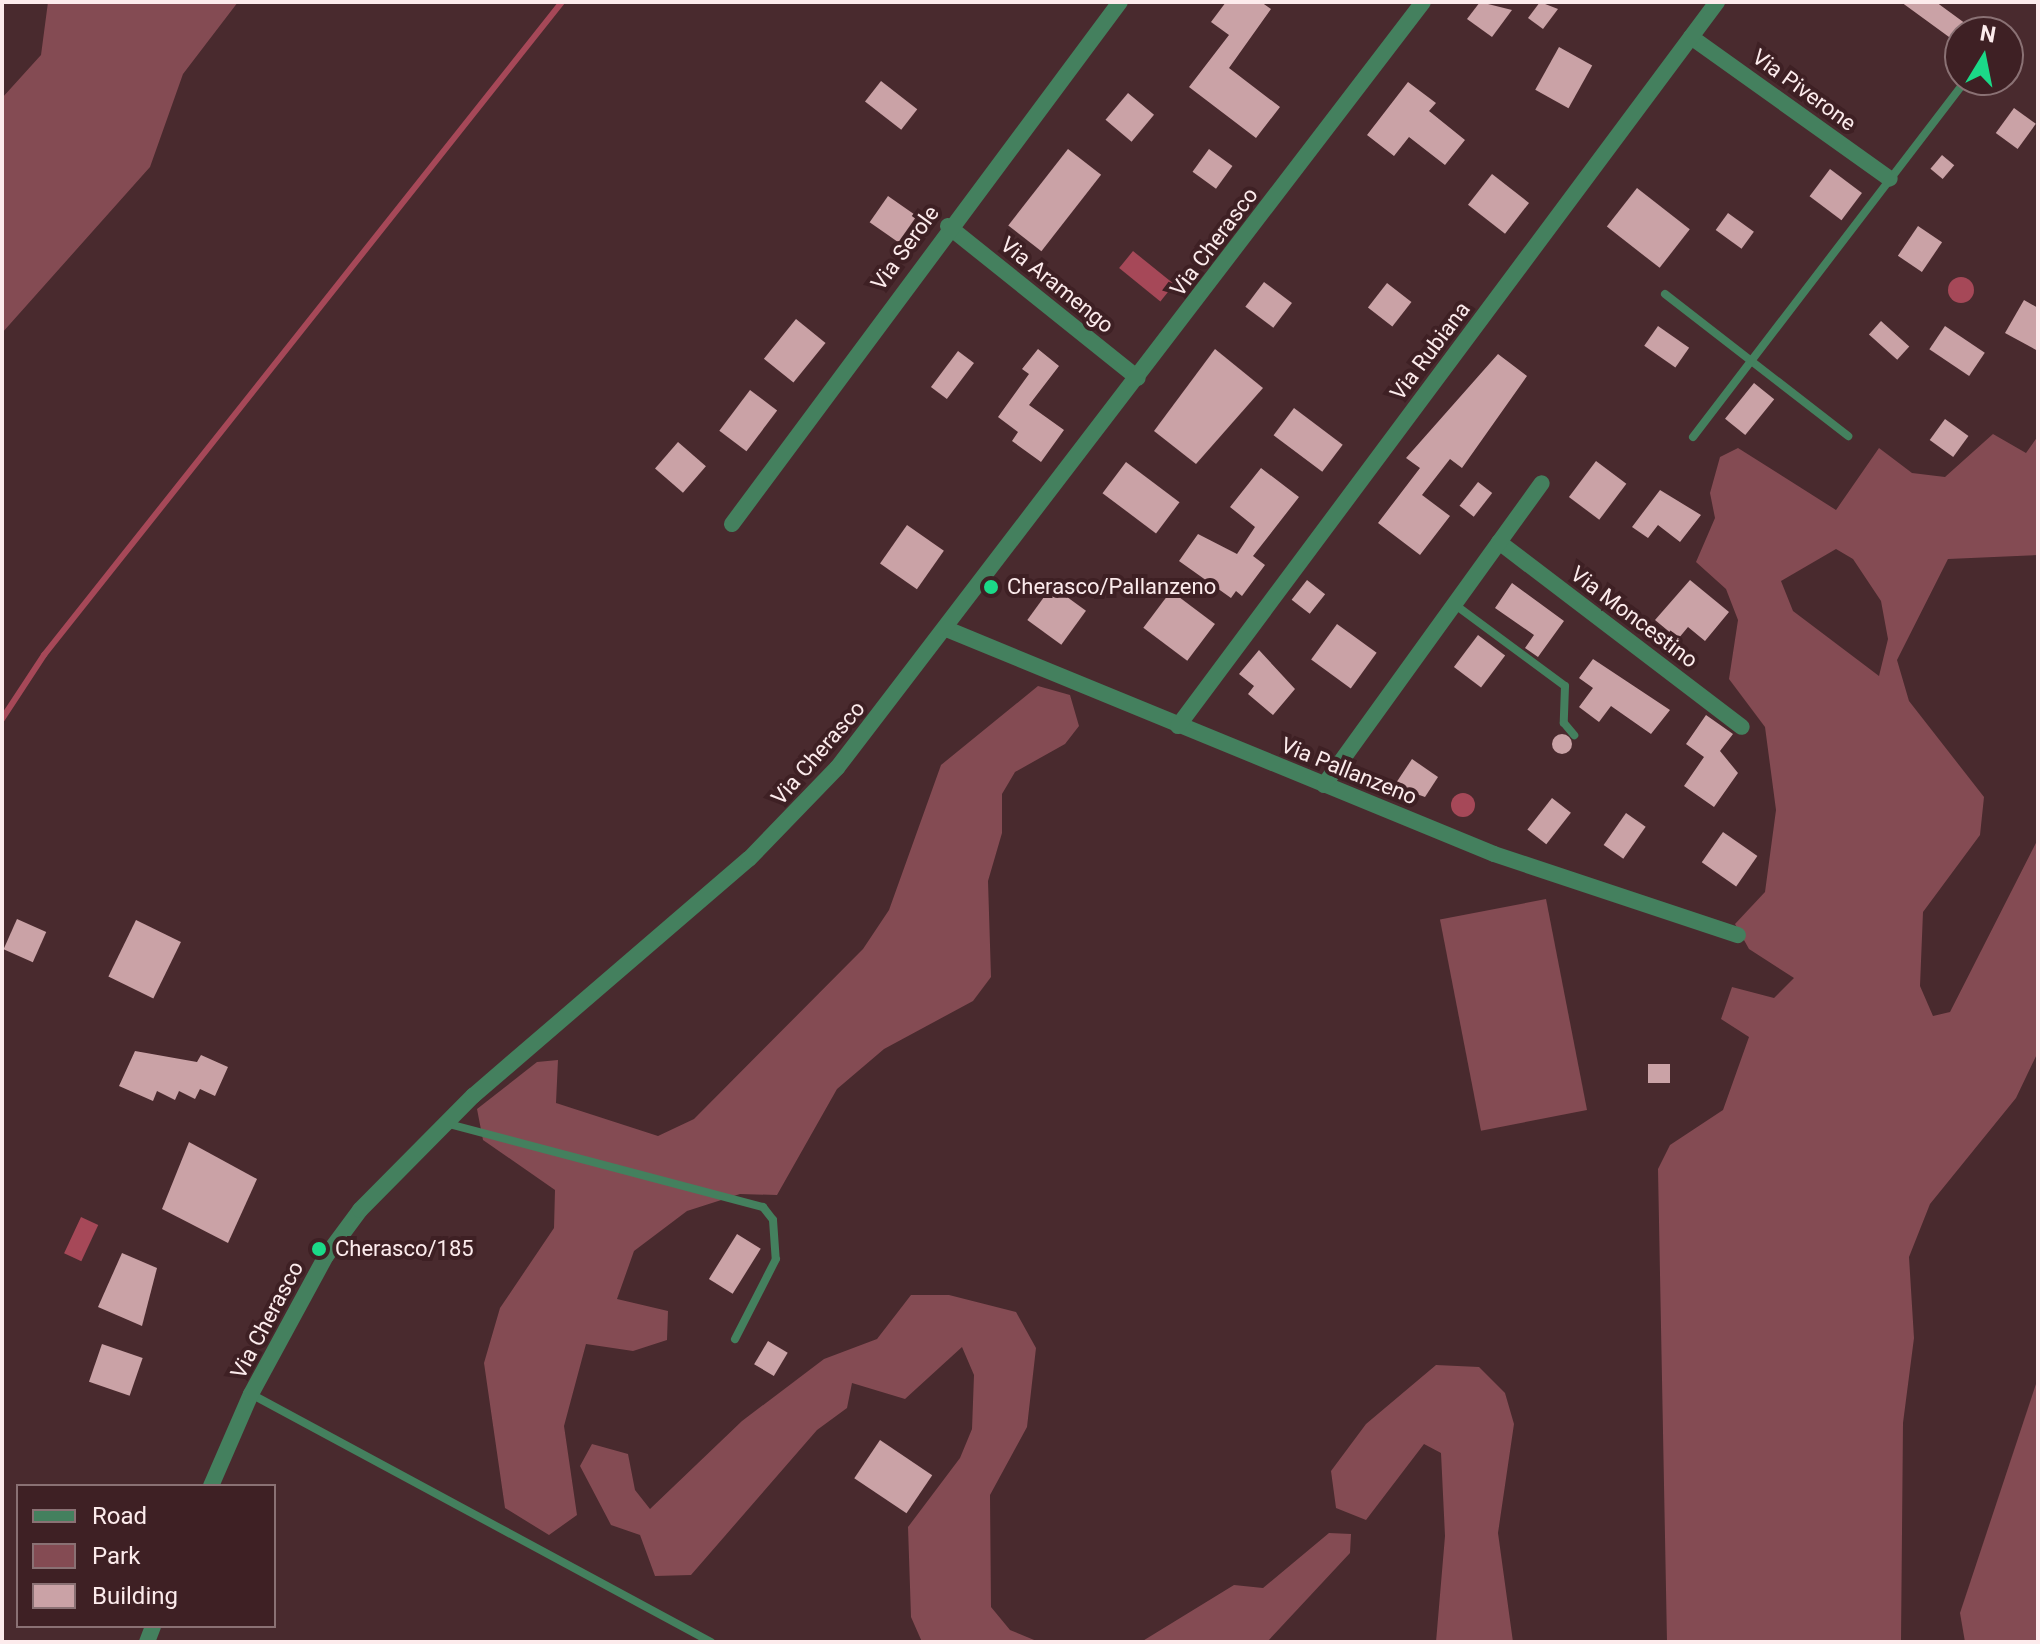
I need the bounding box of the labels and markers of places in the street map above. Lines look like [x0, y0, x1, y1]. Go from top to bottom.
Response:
place label: Cherasco/Pallanzeno [1007, 574, 1216, 600]
marker: Cherasco/Pallanzeno [982, 578, 1000, 596]
place label: Cherasco/185 [335, 1236, 474, 1262]
marker: Cherasco/185 [310, 1240, 328, 1258]

